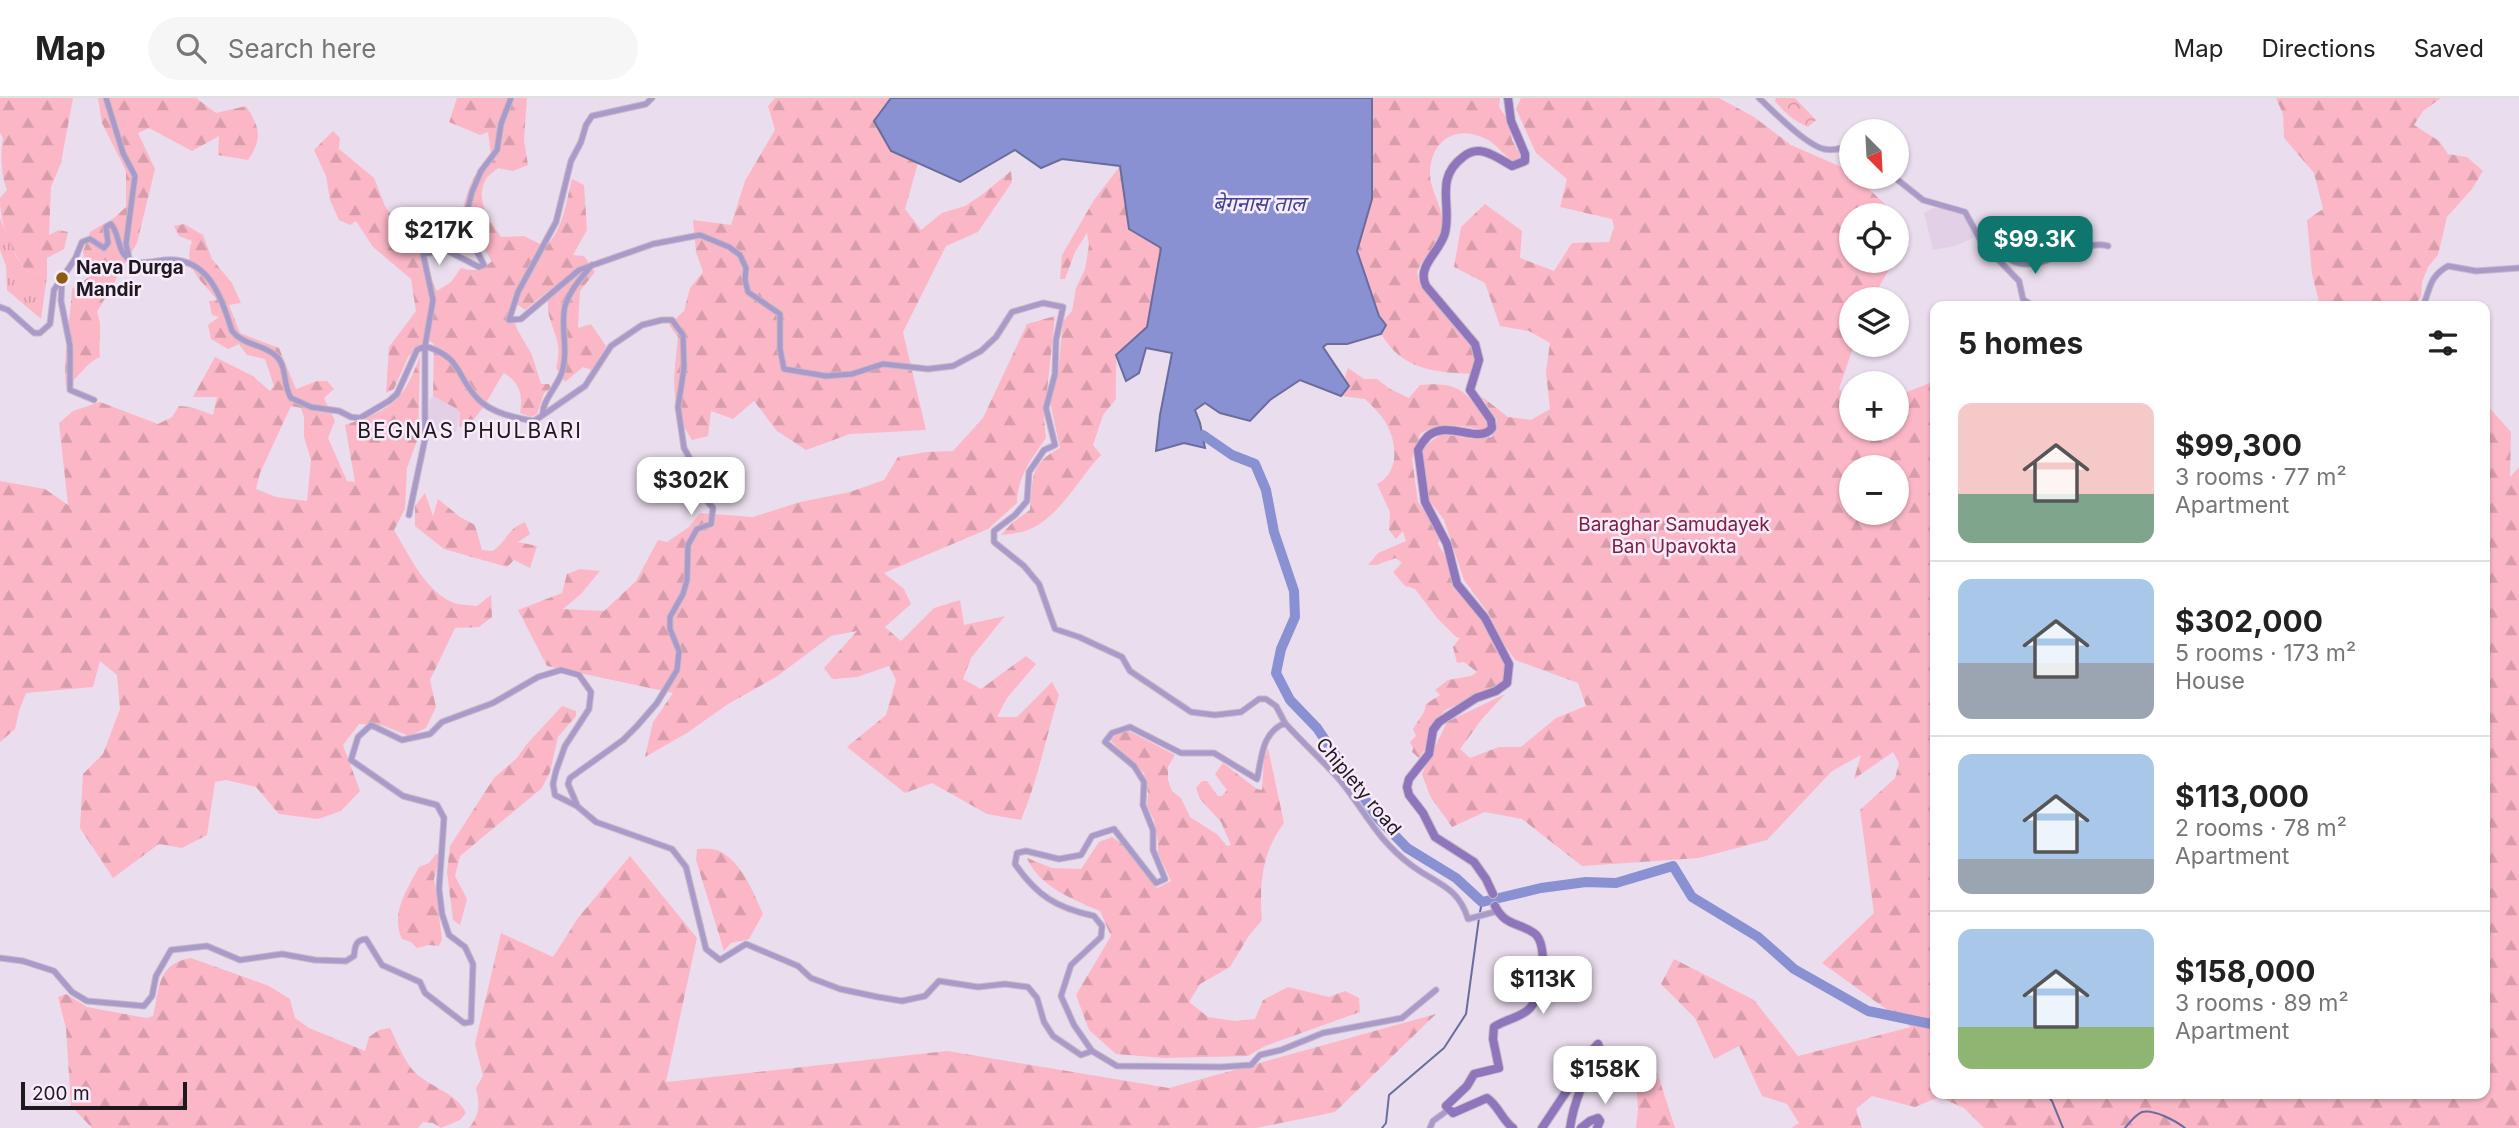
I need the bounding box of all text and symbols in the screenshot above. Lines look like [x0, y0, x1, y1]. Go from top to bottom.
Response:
search box [148, 17, 638, 80]
text: Map [35, 28, 106, 68]
icon: search [172, 29, 210, 67]
text: Search here [228, 33, 376, 64]
text: Map [2174, 34, 2223, 63]
text: Directions [2261, 34, 2376, 63]
text: Saved [2414, 34, 2484, 63]
north arrow [1839, 119, 1909, 189]
map controls [1839, 119, 1909, 525]
water label: बेगनास ताल [1213, 191, 1309, 216]
button: locate [1839, 203, 1909, 273]
pin: $217K [390, 208, 488, 267]
text: $217K [404, 216, 474, 244]
pin: $99.3K [1978, 216, 2092, 276]
text: $99.3K [1994, 225, 2076, 253]
place label: Nava Durga Mandir [76, 256, 184, 301]
marker: Nava Durga Mandir [54, 270, 70, 286]
button: layers [1839, 287, 1909, 357]
icon: filters [2424, 324, 2462, 362]
text: 5 homes [1958, 325, 2083, 361]
button: + [1839, 371, 1909, 441]
district label: BEGNAS PHULBARI [357, 418, 583, 443]
text: $99,300 [2175, 427, 2302, 463]
icon: home [2014, 431, 2098, 515]
button: − [1839, 455, 1909, 525]
pin: $302K [642, 458, 740, 517]
text: 3 rooms · 77 m² [2175, 463, 2347, 491]
text: $302K [653, 466, 729, 494]
text: Apartment [2175, 491, 2289, 519]
park label: Baraghar Samudayek Ban Upavokta [1578, 513, 1770, 558]
text: $302,000 [2175, 603, 2323, 639]
icon: home [2014, 607, 2098, 691]
text: 5 rooms · 173 m² [2175, 639, 2356, 667]
text: House [2175, 667, 2245, 695]
street label: Chiplety road [1311, 733, 1406, 840]
text: $113,000 [2175, 778, 2309, 814]
icon: home [2014, 782, 2098, 866]
text: 2 rooms · 78 m² [2175, 814, 2347, 842]
text: Apartment [2175, 842, 2289, 870]
text: $158,000 [2175, 953, 2315, 989]
pin: $113K [1494, 956, 1592, 1016]
icon: home [2014, 957, 2098, 1041]
text: $113K [1510, 965, 1576, 993]
text: 3 rooms · 89 m² [2175, 989, 2349, 1017]
text: Apartment [2175, 1017, 2289, 1045]
pin: $158K [1556, 1046, 1654, 1106]
text: $158K [1569, 1055, 1641, 1083]
scale bar [21, 1079, 187, 1111]
text: 200 m [32, 1082, 90, 1105]

